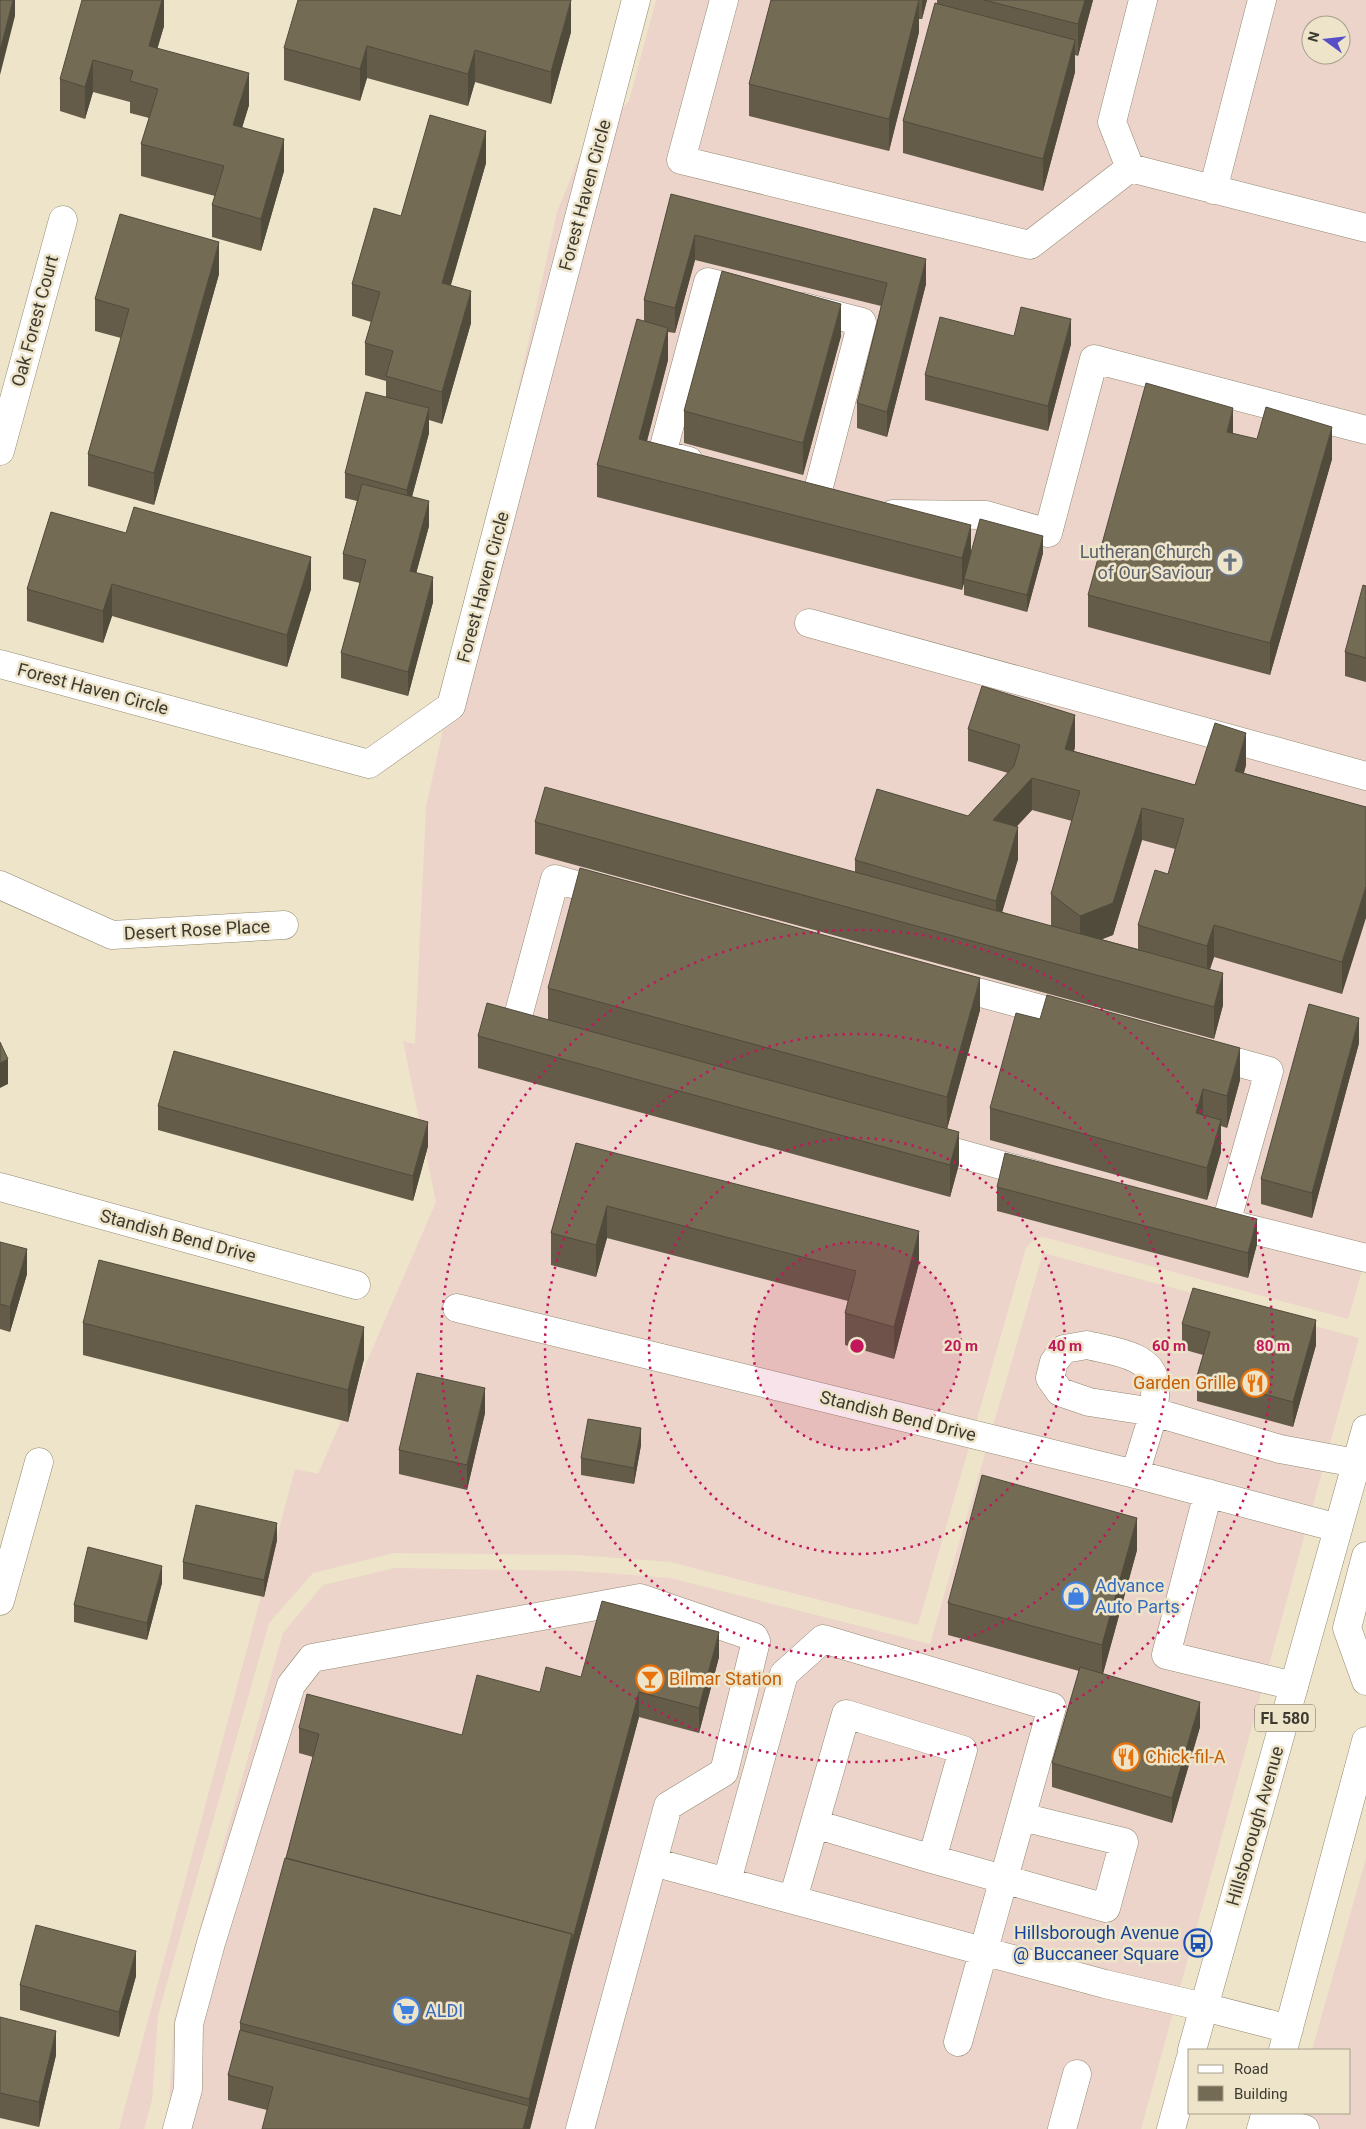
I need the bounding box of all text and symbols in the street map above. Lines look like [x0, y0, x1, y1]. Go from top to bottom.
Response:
north arrow [1301, 15, 1351, 65]
text: N [1304, 30, 1322, 43]
street label: Forest Haven Circle [554, 117, 615, 273]
street label: Oak Forest Court [7, 253, 62, 389]
street label: Forest Haven Circle [452, 509, 513, 665]
place label: Lutheran Church of Our Saviour [1080, 541, 1211, 583]
church icon: Lutheran Church of Our Saviour [1215, 547, 1245, 577]
street label: Forest Haven Circle [15, 658, 171, 719]
street label: Desert Rose Place [123, 915, 271, 944]
street label: Standish Bend Drive [98, 1205, 258, 1266]
centre of rings [848, 1337, 866, 1355]
text: 20 m [944, 1337, 978, 1355]
text: 40 m [1048, 1337, 1082, 1355]
text: 60 m [1152, 1337, 1186, 1355]
text: 80 m [1256, 1337, 1290, 1355]
restaurant icon: Garden Grille [1240, 1368, 1270, 1398]
place label: Garden Grille [1133, 1372, 1236, 1393]
street label: Standish Bend Drive [818, 1386, 978, 1445]
place label: Advance Auto Parts [1095, 1575, 1180, 1617]
shop icon: Advance Auto Parts [1061, 1581, 1091, 1611]
bar icon: Bilmar Station [635, 1664, 665, 1694]
place label: Bilmar Station [669, 1668, 782, 1689]
road number: FL 580 [1255, 1705, 1315, 1732]
restaurant icon: Chick-fil-A [1111, 1742, 1141, 1772]
street label: Hillsborough Avenue [1222, 1744, 1287, 1908]
place label: Chick-fil-A [1145, 1746, 1226, 1767]
place label: Hillsborough Avenue @ Buccaneer Square [1013, 1922, 1179, 1964]
bus stop icon: Hillsborough Avenue @ Buccaneer Square [1183, 1928, 1213, 1958]
supermarket icon: ALDI [391, 1996, 421, 2026]
place label: ALDI [425, 2000, 463, 2021]
legend [1188, 2049, 1351, 2114]
text: Road [1234, 2060, 1268, 2078]
text: Building [1234, 2085, 1288, 2103]

